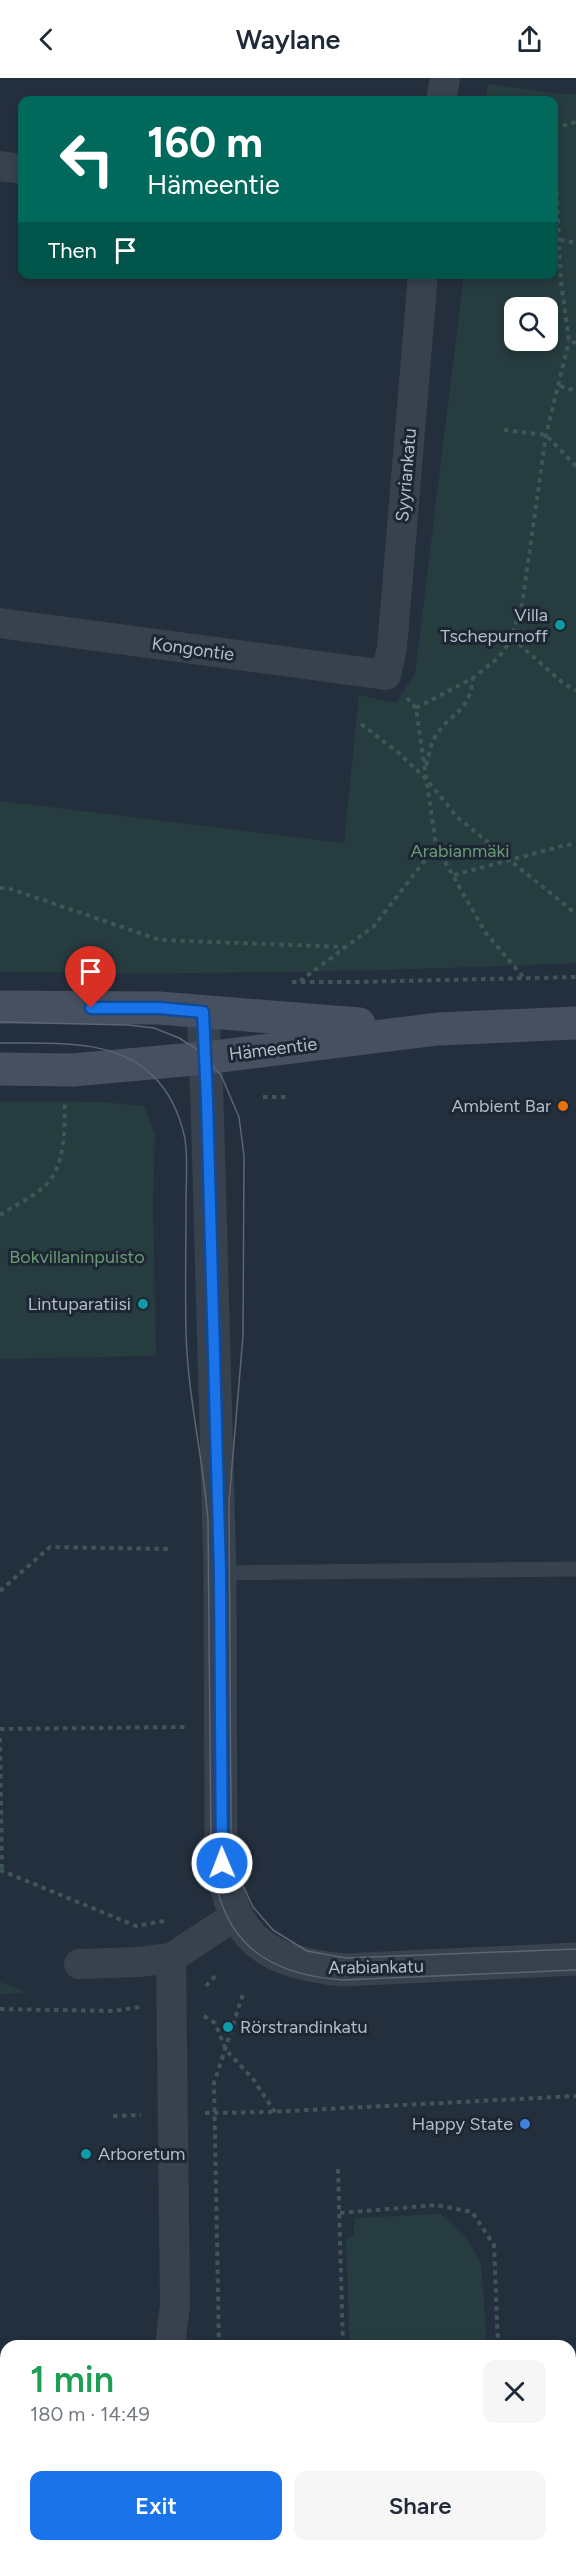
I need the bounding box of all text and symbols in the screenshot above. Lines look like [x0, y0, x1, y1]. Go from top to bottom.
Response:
icon: back [30, 23, 63, 56]
text: Waylane [236, 23, 340, 56]
icon: share [513, 23, 546, 56]
text: 160 m [147, 117, 263, 168]
icon: left [48, 120, 126, 198]
text: Hämeentie [147, 168, 280, 201]
icon: arrive [109, 234, 142, 267]
text: Then [48, 237, 97, 264]
map controls [504, 297, 558, 351]
button: search [504, 297, 558, 351]
street label: Syyriankatu [391, 427, 421, 523]
place label: Villa Tschepurnoff [440, 604, 548, 647]
marker: Villa Tschepurnoff [553, 618, 567, 632]
street label: Kongontie [150, 632, 236, 666]
park label: Arabianmäki [411, 840, 509, 862]
pin [65, 946, 116, 1008]
icon: arrive [74, 955, 107, 988]
street label: Hämeentie [228, 1033, 318, 1065]
place label: Ambient Bar [451, 1095, 551, 1117]
marker: Ambient Bar [556, 1099, 570, 1113]
park label: Bokvillaninpuisto [9, 1246, 145, 1268]
place label: Lintuparatiisi [28, 1293, 131, 1315]
marker: Lintuparatiisi [136, 1297, 150, 1311]
position arrow [190, 1831, 254, 1895]
street label: Arabiankatu [328, 1955, 424, 1979]
place label: Rörstrandinkatu [240, 2016, 368, 2038]
marker: Rörstrandinkatu [221, 2020, 235, 2034]
place label: Happy State [412, 2113, 513, 2135]
marker: Happy State [518, 2117, 532, 2131]
place label: Arboretum [98, 2143, 185, 2165]
marker: Arboretum [79, 2147, 93, 2161]
text: 1 min [30, 2358, 114, 2401]
button: close [483, 2360, 546, 2423]
text: 180 m · 14:49 [30, 2402, 150, 2426]
button: Exit [30, 2471, 282, 2540]
button: Share [294, 2471, 546, 2540]

